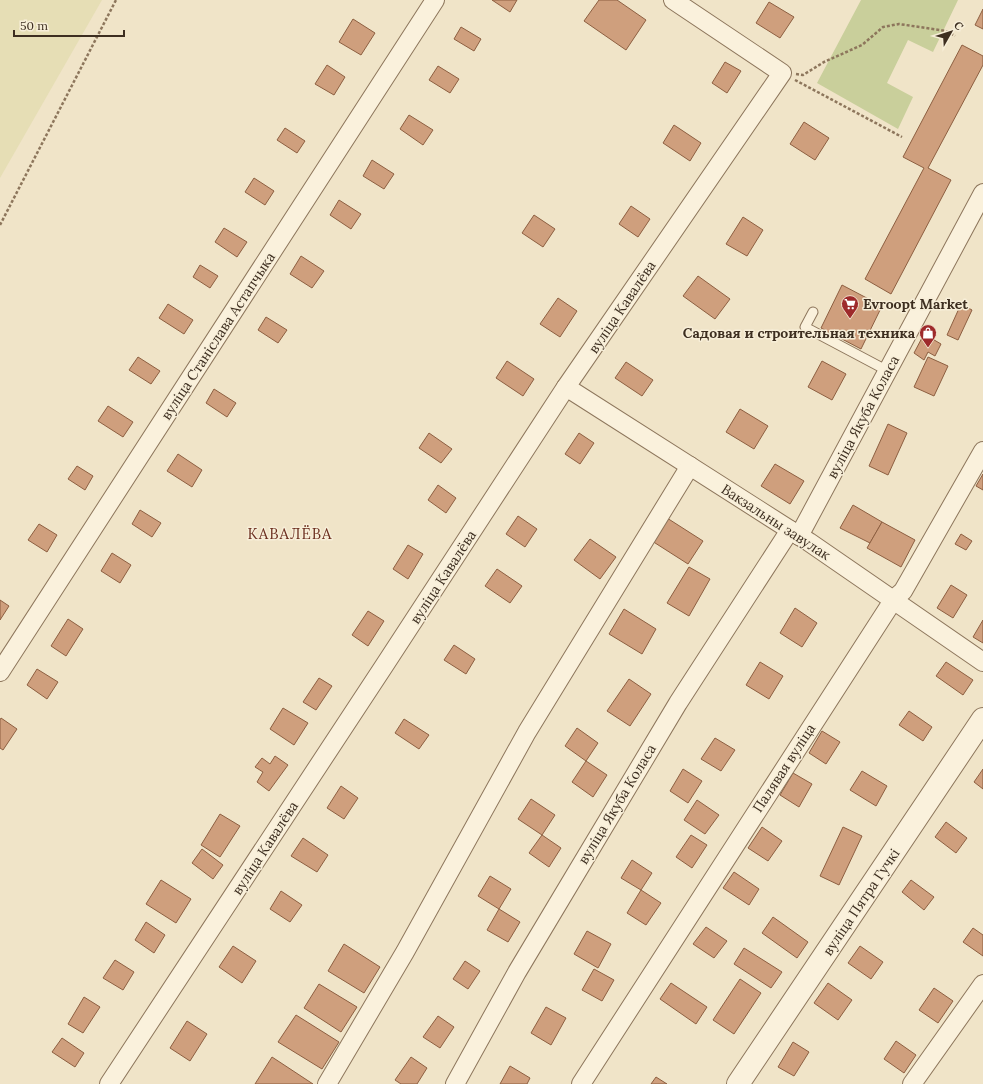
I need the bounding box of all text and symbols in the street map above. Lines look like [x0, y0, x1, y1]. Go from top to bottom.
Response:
scale bar [14, 12, 124, 38]
north arrow [931, 12, 971, 52]
text: 50 m [20, 18, 48, 33]
text: С [951, 18, 967, 33]
street label: вуліца Станіслава Астапчыка [157, 249, 279, 423]
street label: вуліца Кавалёва [584, 257, 660, 357]
supermarket icon: Evroopt Market [840, 294, 860, 319]
place label: Evroopt Market [863, 295, 968, 313]
shop icon: Садовая и строительная техника [918, 323, 938, 348]
place label: Садовая и строительная техника [683, 324, 916, 342]
street label: вуліца Якуба Коласа [823, 352, 903, 482]
street label: Вакзальны завулак [718, 480, 834, 564]
district label: КАВАЛЁВА [248, 524, 332, 543]
street label: вуліца Кавалёва [406, 527, 480, 627]
street label: Палявая вуліца [749, 720, 819, 816]
street label: вуліца Якуба Коласа [574, 741, 660, 867]
street label: вуліца Кавалёва [228, 798, 302, 898]
street label: вуліца Пятра Гучкі [819, 845, 903, 959]

